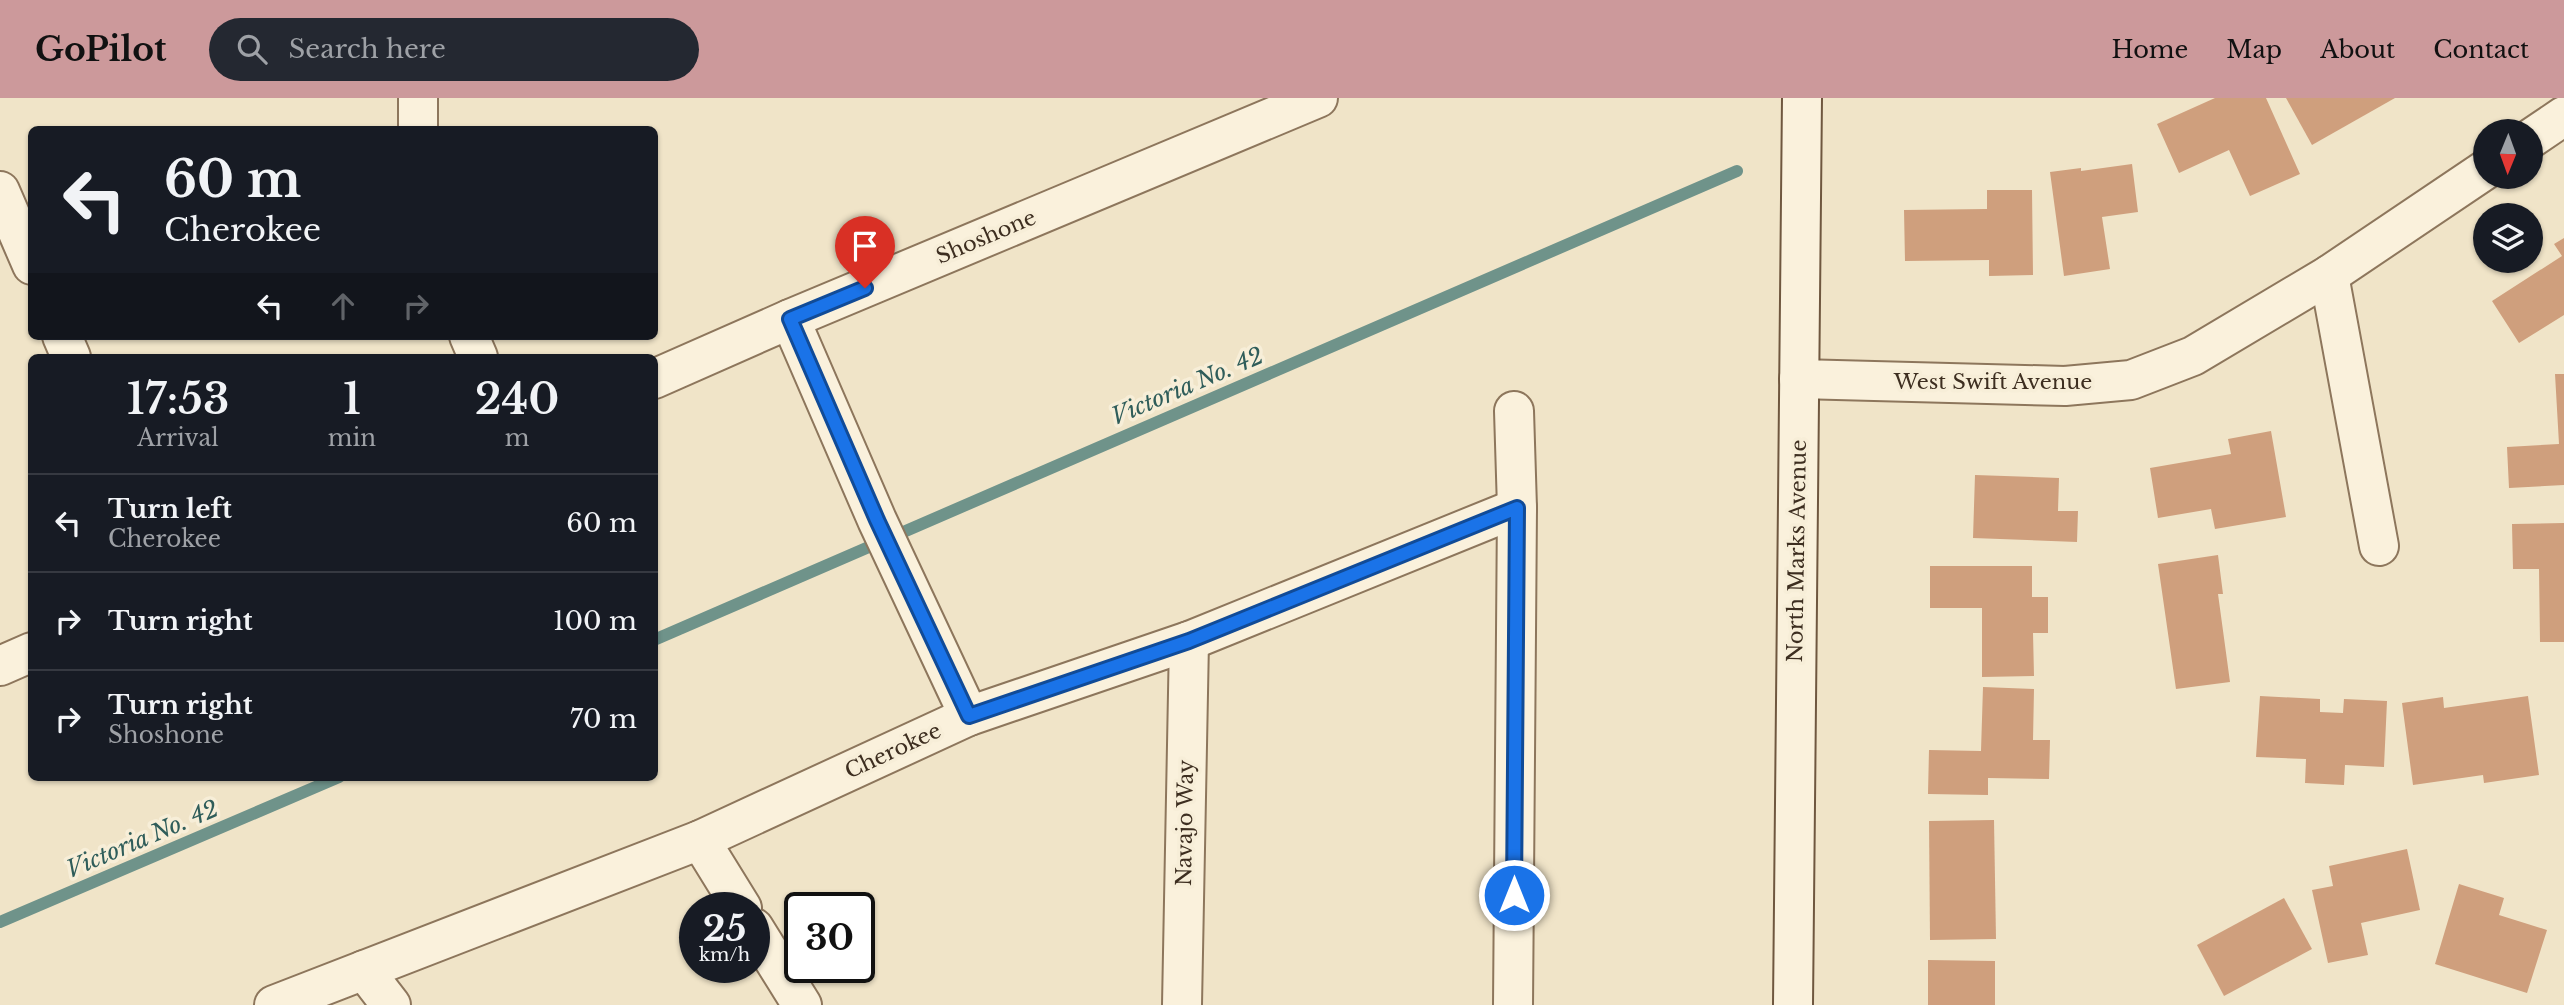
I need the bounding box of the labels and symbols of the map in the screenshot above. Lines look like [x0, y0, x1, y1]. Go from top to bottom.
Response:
north arrow [2473, 119, 2543, 189]
street label: Shoshone [932, 204, 1040, 270]
pin [835, 216, 895, 288]
water label: Victoria No. 42 [1107, 341, 1267, 431]
street label: West Swift Avenue [1893, 369, 2092, 395]
street label: North Marks Avenue [1782, 439, 1812, 663]
street label: Cherokee [841, 717, 945, 785]
street label: Navajo Way [1171, 759, 1199, 886]
water label: Victoria No. 42 [62, 794, 222, 884]
position arrow [1477, 858, 1551, 932]
speed limit sign: 30 [784, 892, 875, 983]

